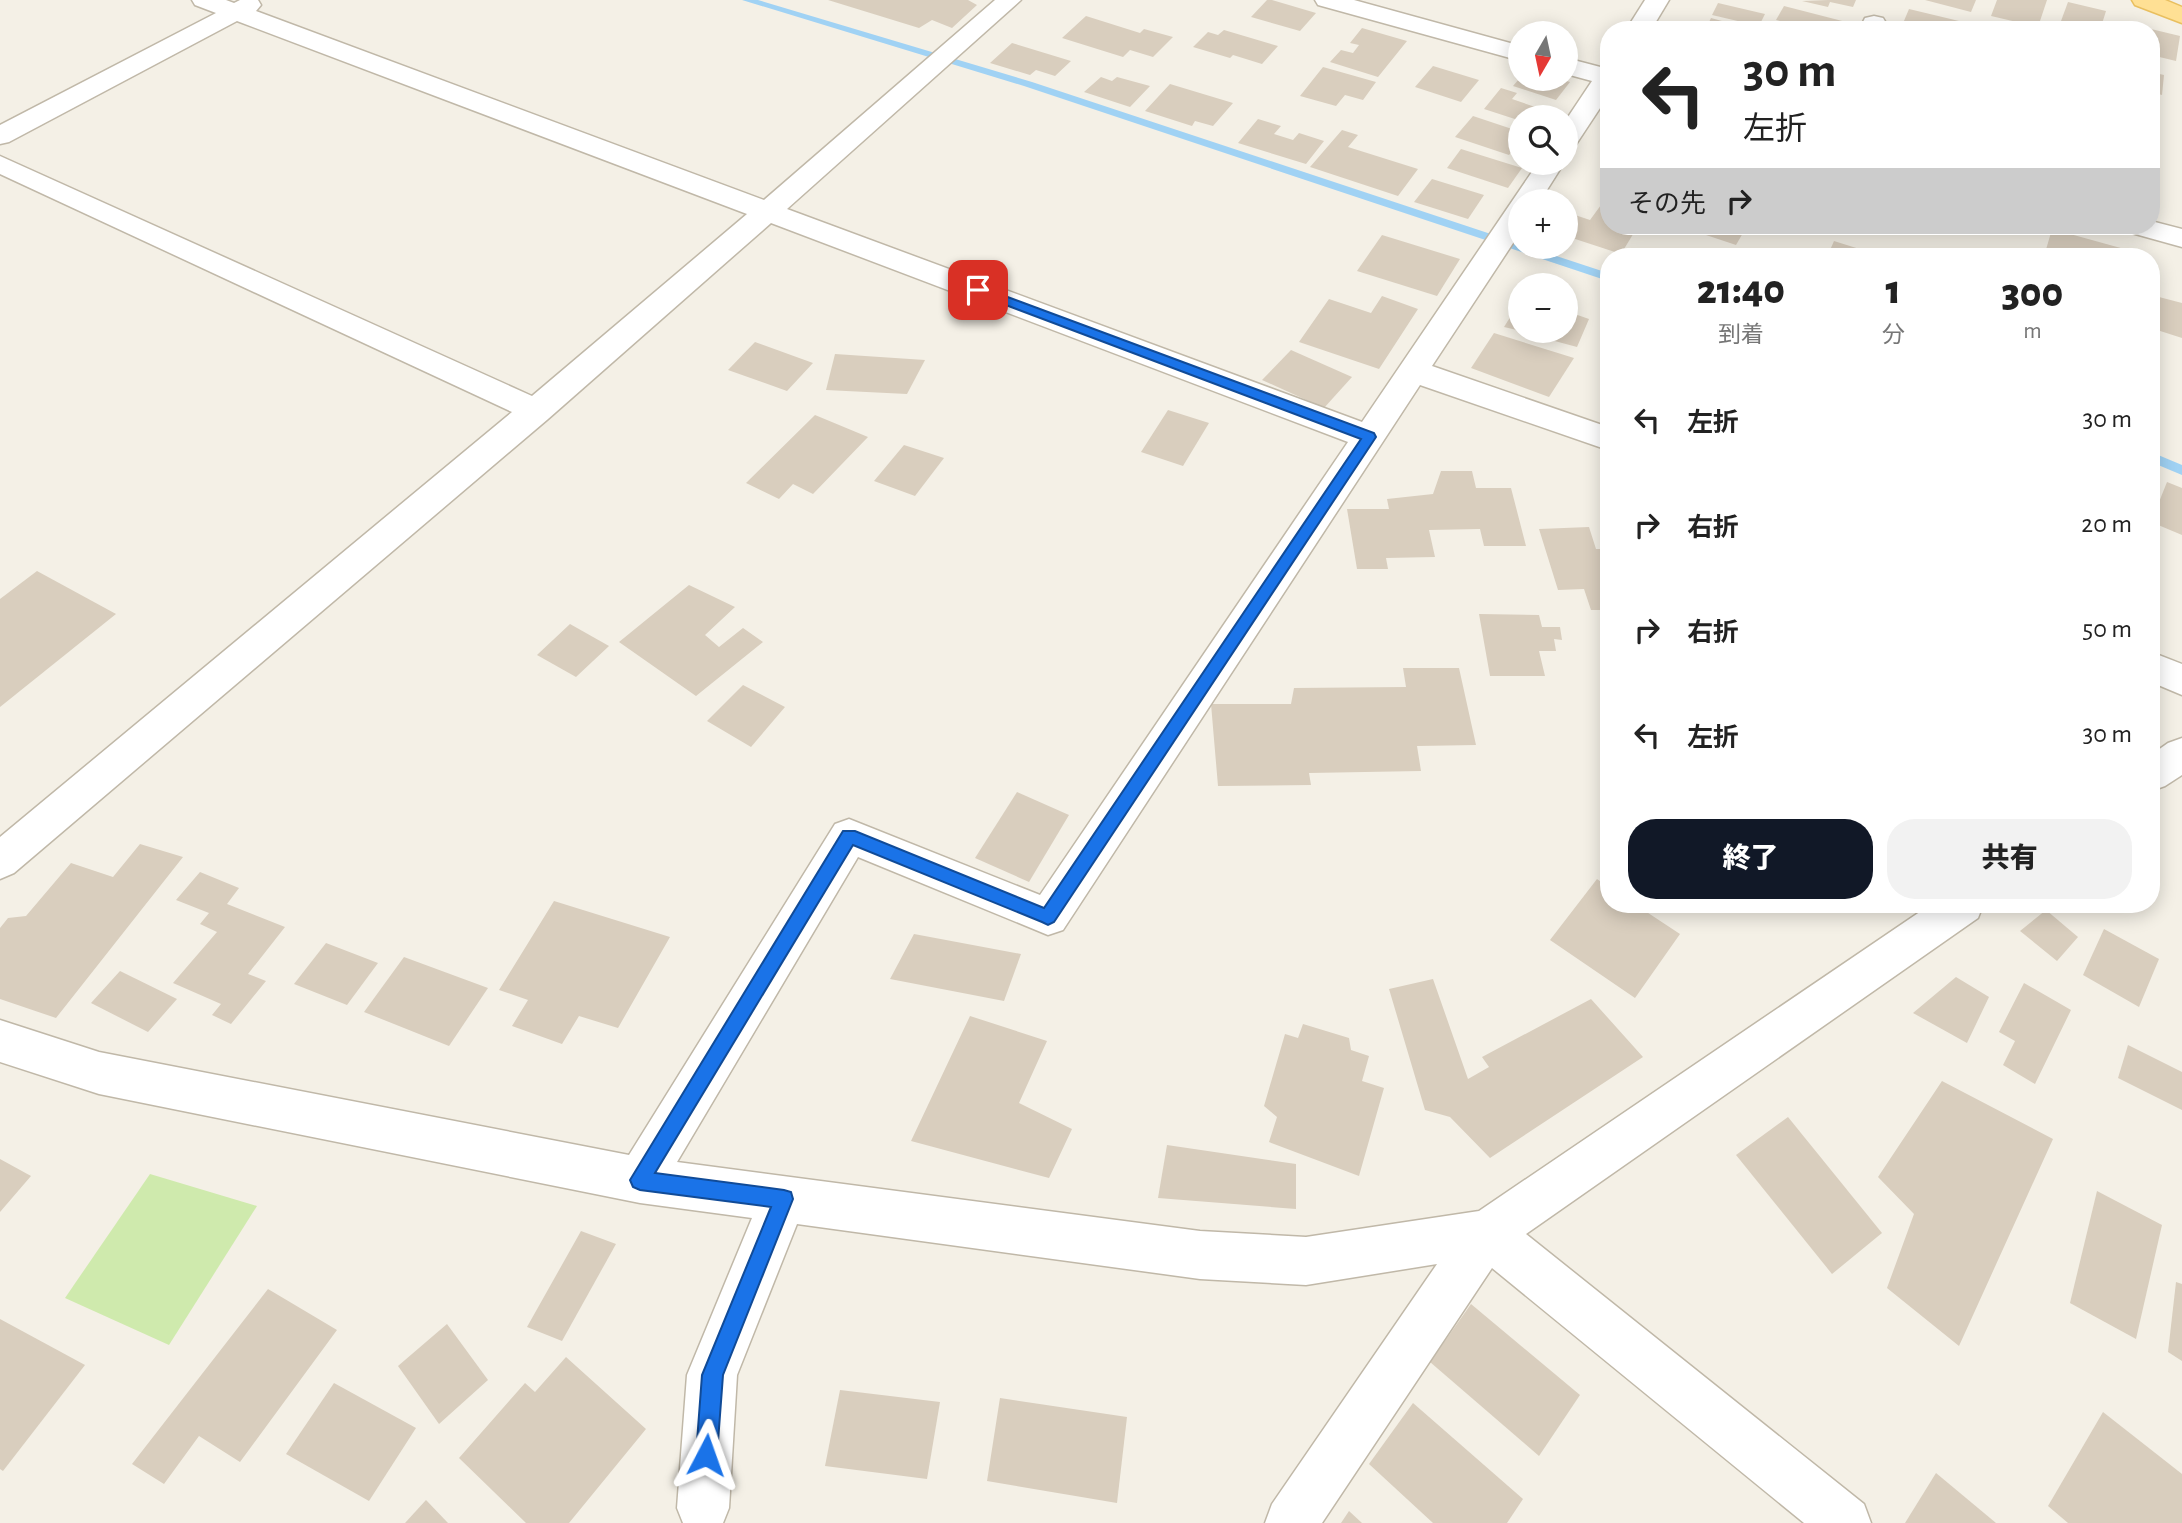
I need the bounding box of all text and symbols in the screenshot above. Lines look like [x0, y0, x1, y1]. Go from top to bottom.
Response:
north arrow [1508, 21, 1578, 91]
map controls [1508, 21, 1578, 343]
text: 30 m [1743, 47, 1837, 96]
icon: left [1628, 49, 1719, 140]
button: search [1508, 105, 1578, 175]
text: 左折 [1743, 113, 1807, 145]
icon: right [1720, 182, 1758, 220]
button: + [1508, 189, 1578, 259]
text: その先 [1628, 191, 1706, 217]
pin [948, 260, 1008, 320]
text: 21:40 [1697, 269, 1785, 311]
text: 1 [1886, 269, 1901, 311]
icon: arrive [959, 271, 997, 309]
text: 300 [2001, 272, 2063, 314]
button: − [1508, 273, 1578, 343]
text: m [2023, 320, 2042, 343]
text: 到着 [1718, 324, 1764, 347]
text: 分 [1882, 324, 1905, 347]
icon: left [1628, 401, 1666, 439]
text: 30 m [2082, 406, 2132, 432]
text: 左折 [1687, 410, 1739, 436]
icon: right [1628, 506, 1666, 544]
text: 20 m [2081, 511, 2132, 537]
text: 右折 [1687, 515, 1739, 541]
icon: right [1628, 611, 1666, 649]
text: 50 m [2082, 616, 2132, 642]
text: 右折 [1687, 620, 1739, 646]
icon: left [1628, 716, 1666, 754]
text: 30 m [2082, 721, 2132, 747]
text: 左折 [1687, 725, 1739, 751]
button: 終了 [1628, 819, 1873, 899]
button: 共有 [1887, 819, 2132, 899]
position arrow [669, 1418, 743, 1492]

